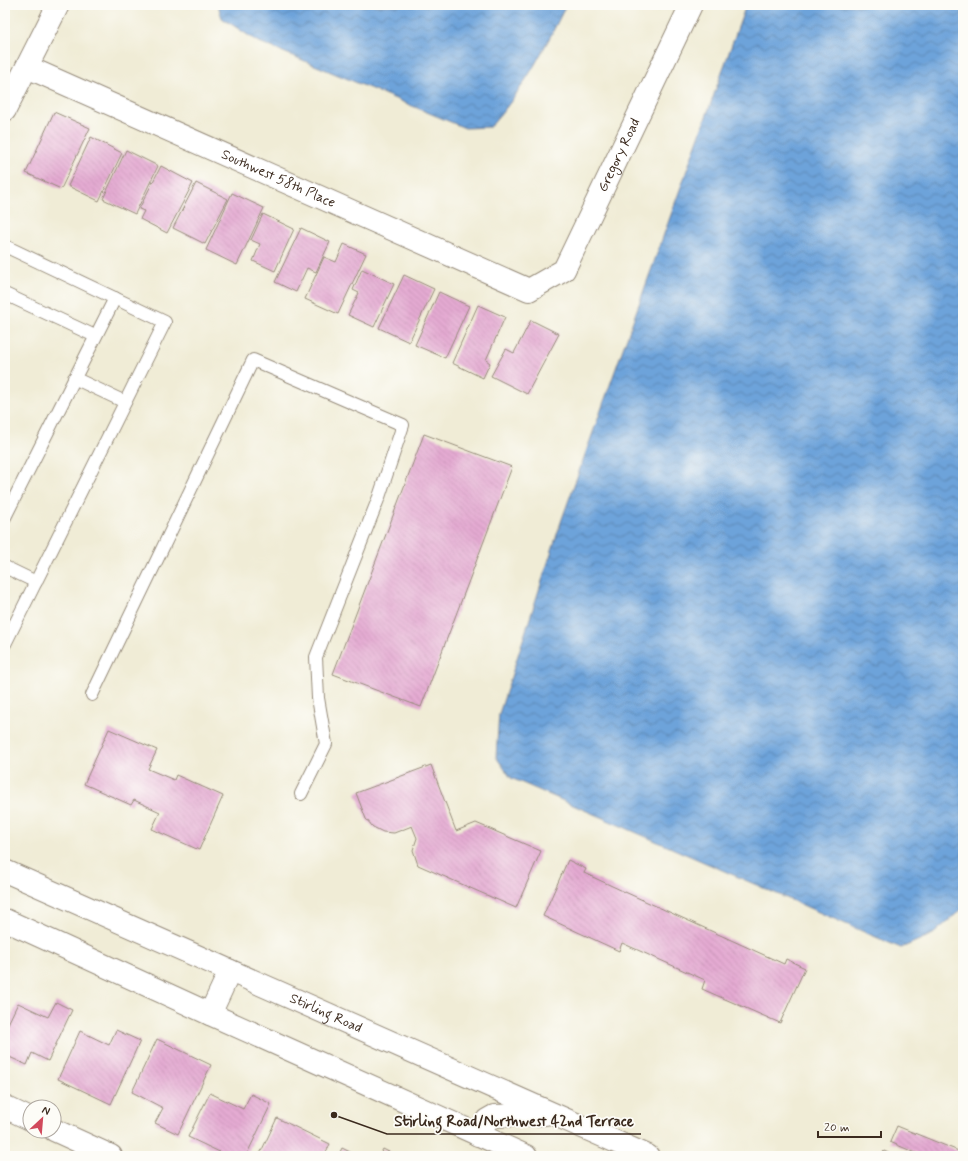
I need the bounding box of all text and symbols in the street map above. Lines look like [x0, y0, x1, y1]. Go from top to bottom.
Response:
street label: Gregory Road [594, 115, 644, 195]
street label: Southwest 58th Place [218, 145, 338, 212]
street label: Stirling Road [287, 989, 365, 1037]
north arrow [22, 1099, 62, 1139]
text: N [40, 1103, 52, 1119]
callout: Stirling Road/Northwest 42nd Terrace [387, 1107, 641, 1134]
text: Stirling Road/Northwest 42nd Terrace [394, 1112, 634, 1134]
scale bar [818, 1113, 881, 1139]
text: 20 m [824, 1120, 850, 1136]

